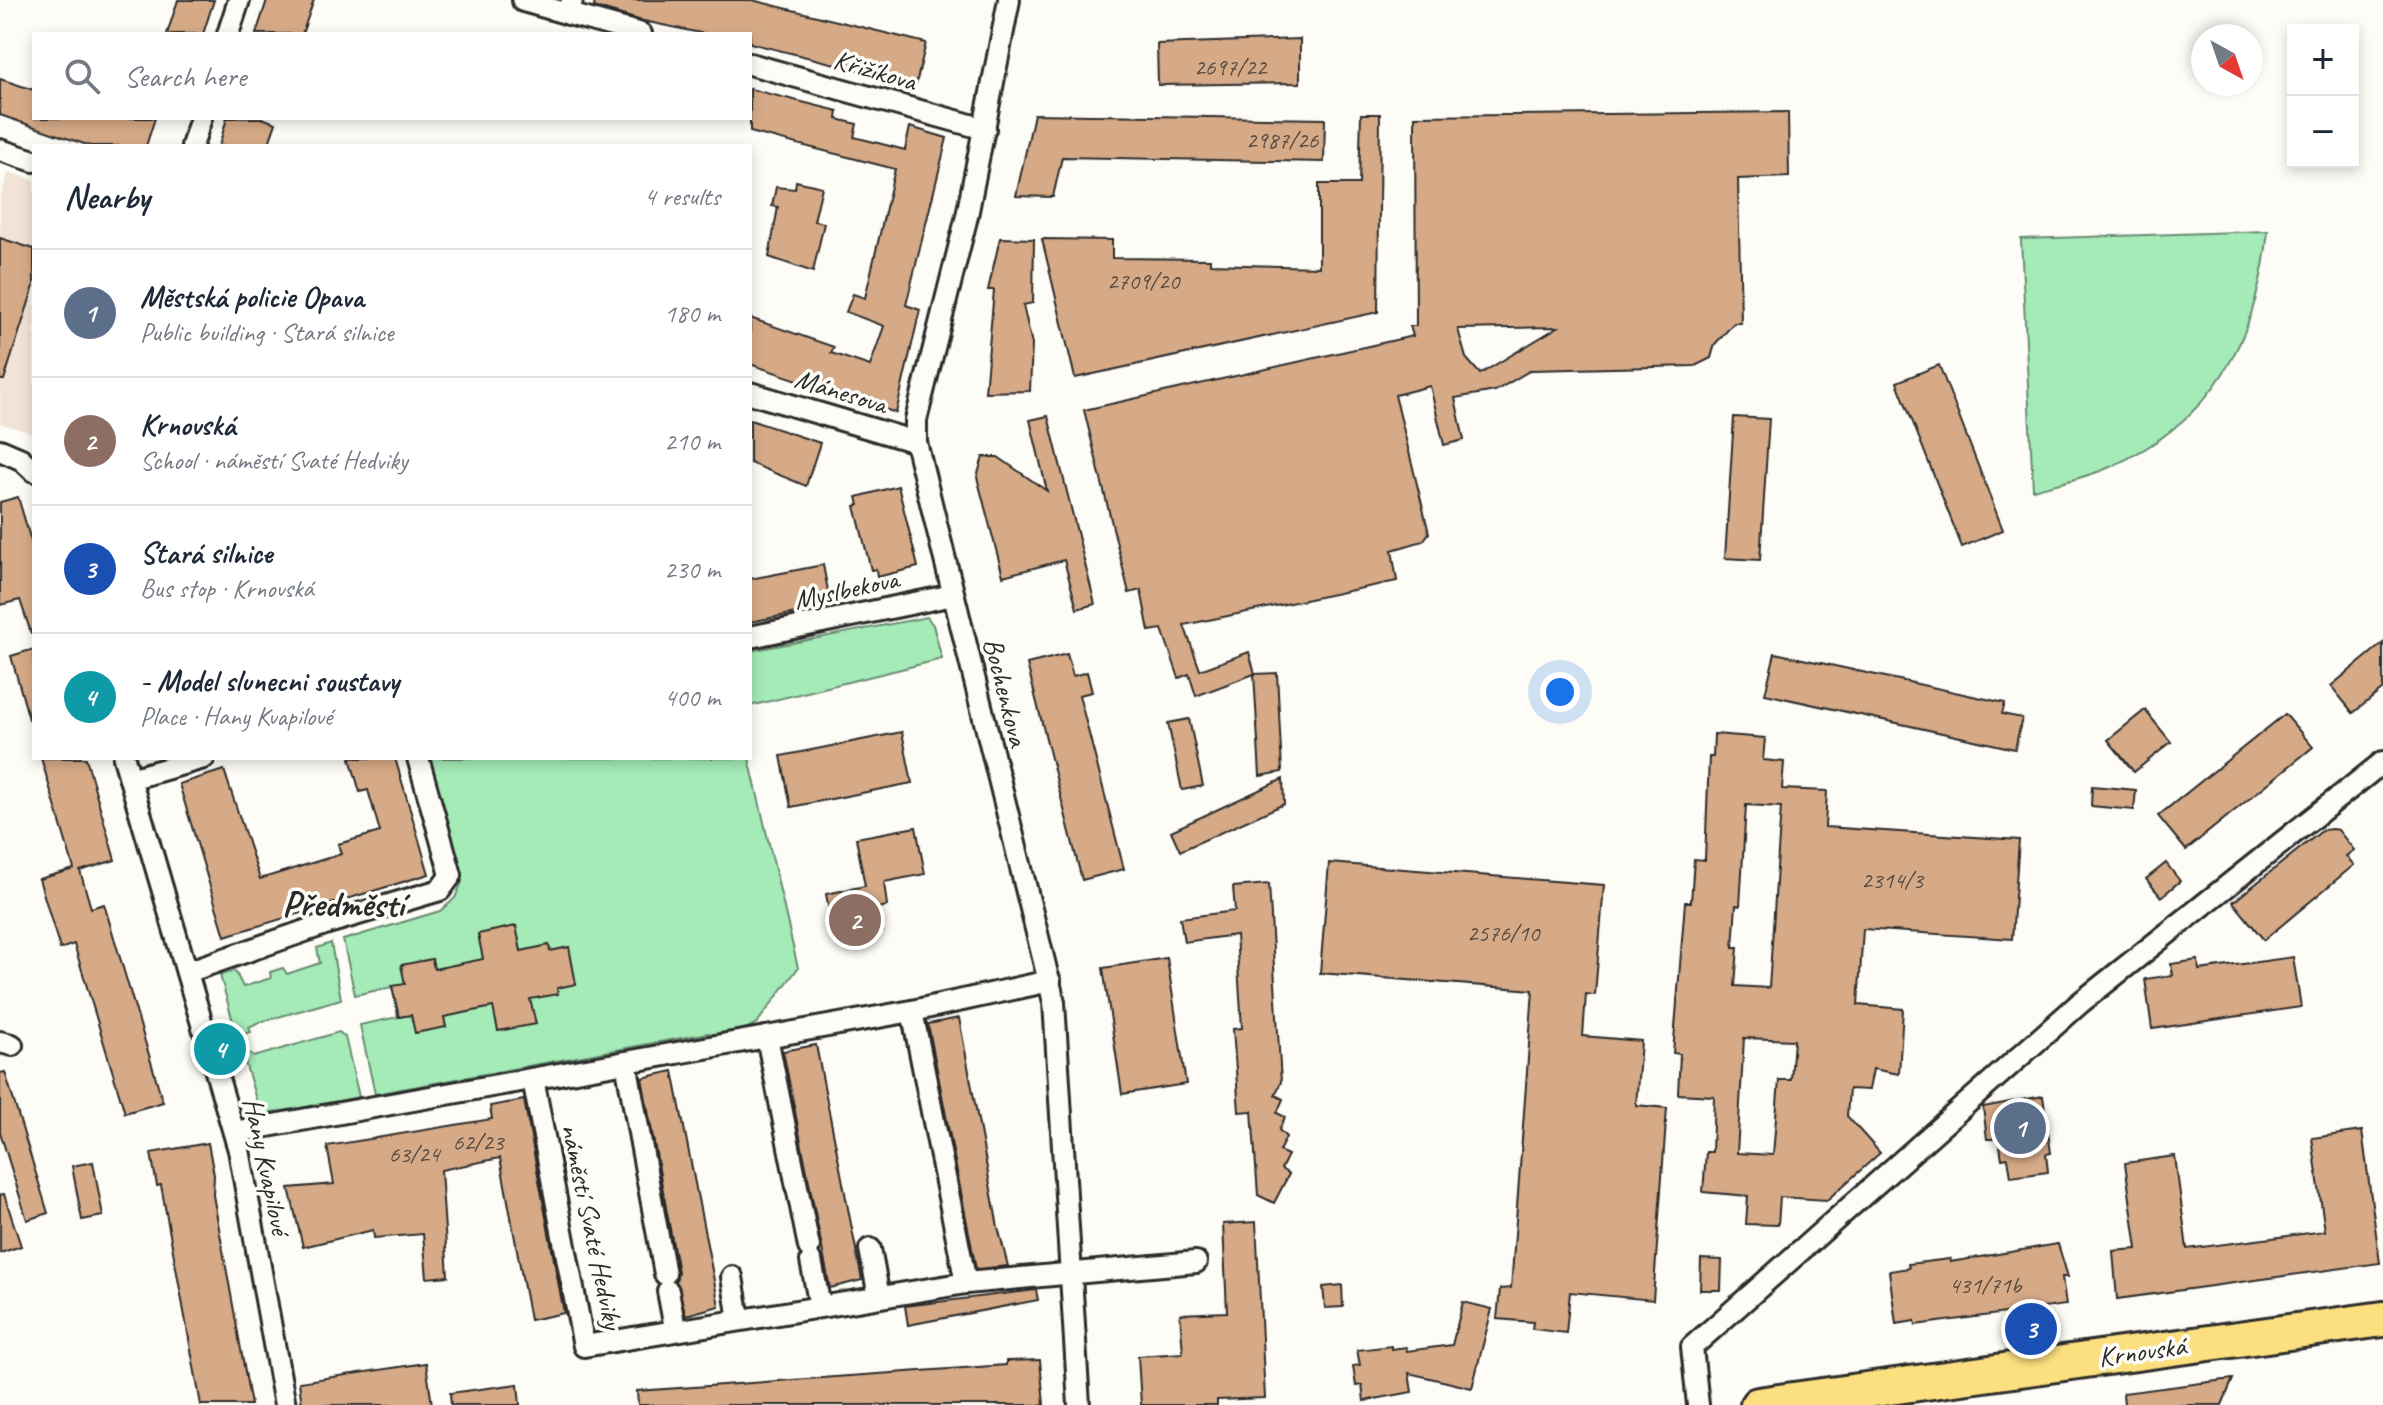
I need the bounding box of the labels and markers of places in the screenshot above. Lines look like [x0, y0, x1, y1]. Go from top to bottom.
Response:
pin: 2 [829, 890, 881, 950]
pin: 4 [194, 1019, 246, 1079]
pin: 1 [1994, 1098, 2046, 1158]
pin: 3 [2005, 1299, 2057, 1359]

